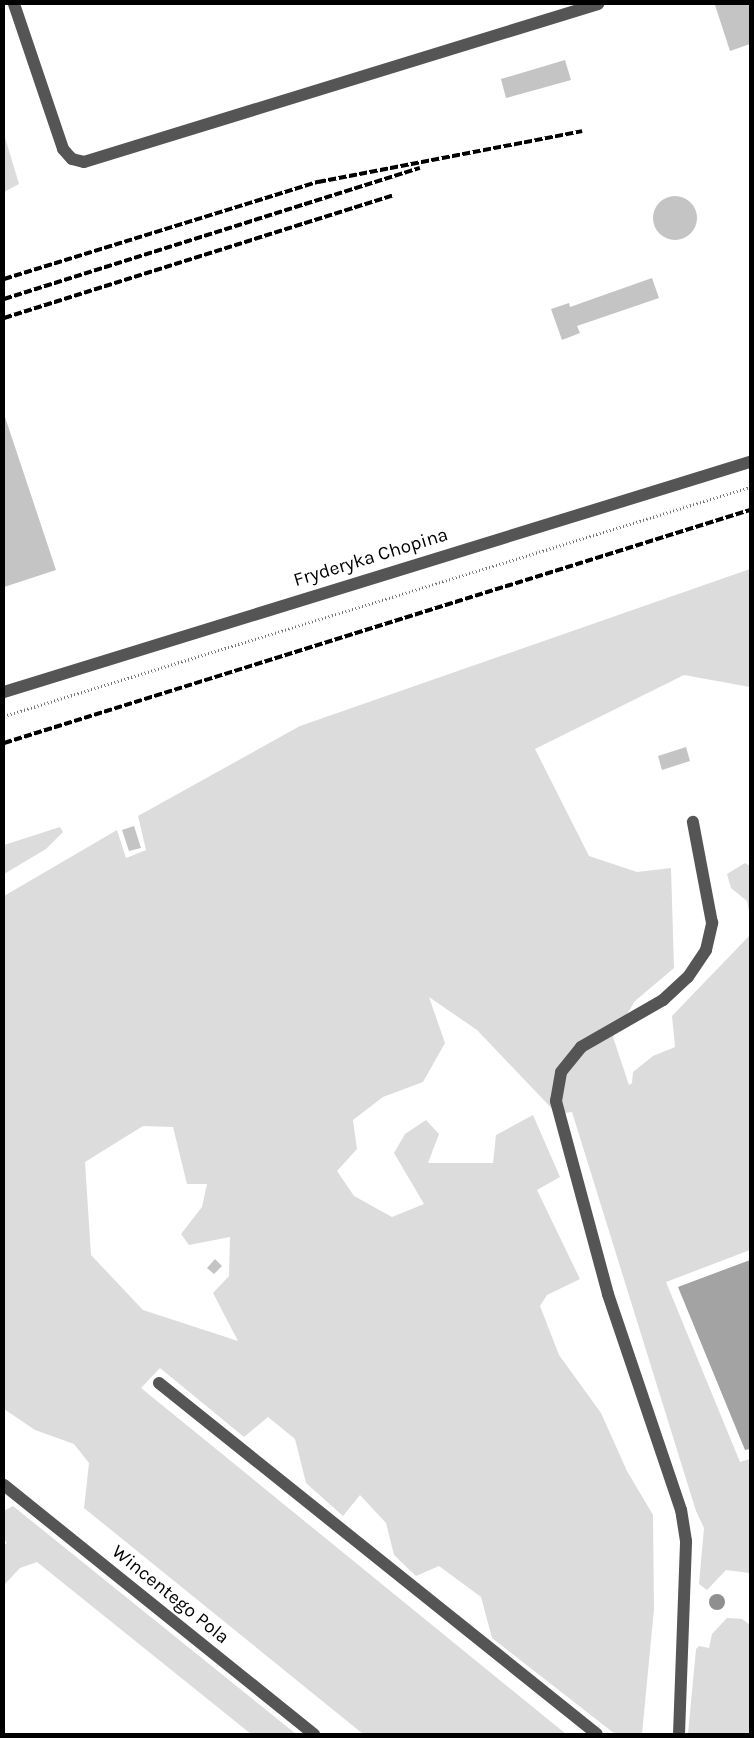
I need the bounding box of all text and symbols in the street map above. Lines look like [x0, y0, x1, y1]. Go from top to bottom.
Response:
street label: Fryderyka Chopina [291, 524, 451, 592]
street label: Wincentego Pola [107, 1541, 233, 1649]

